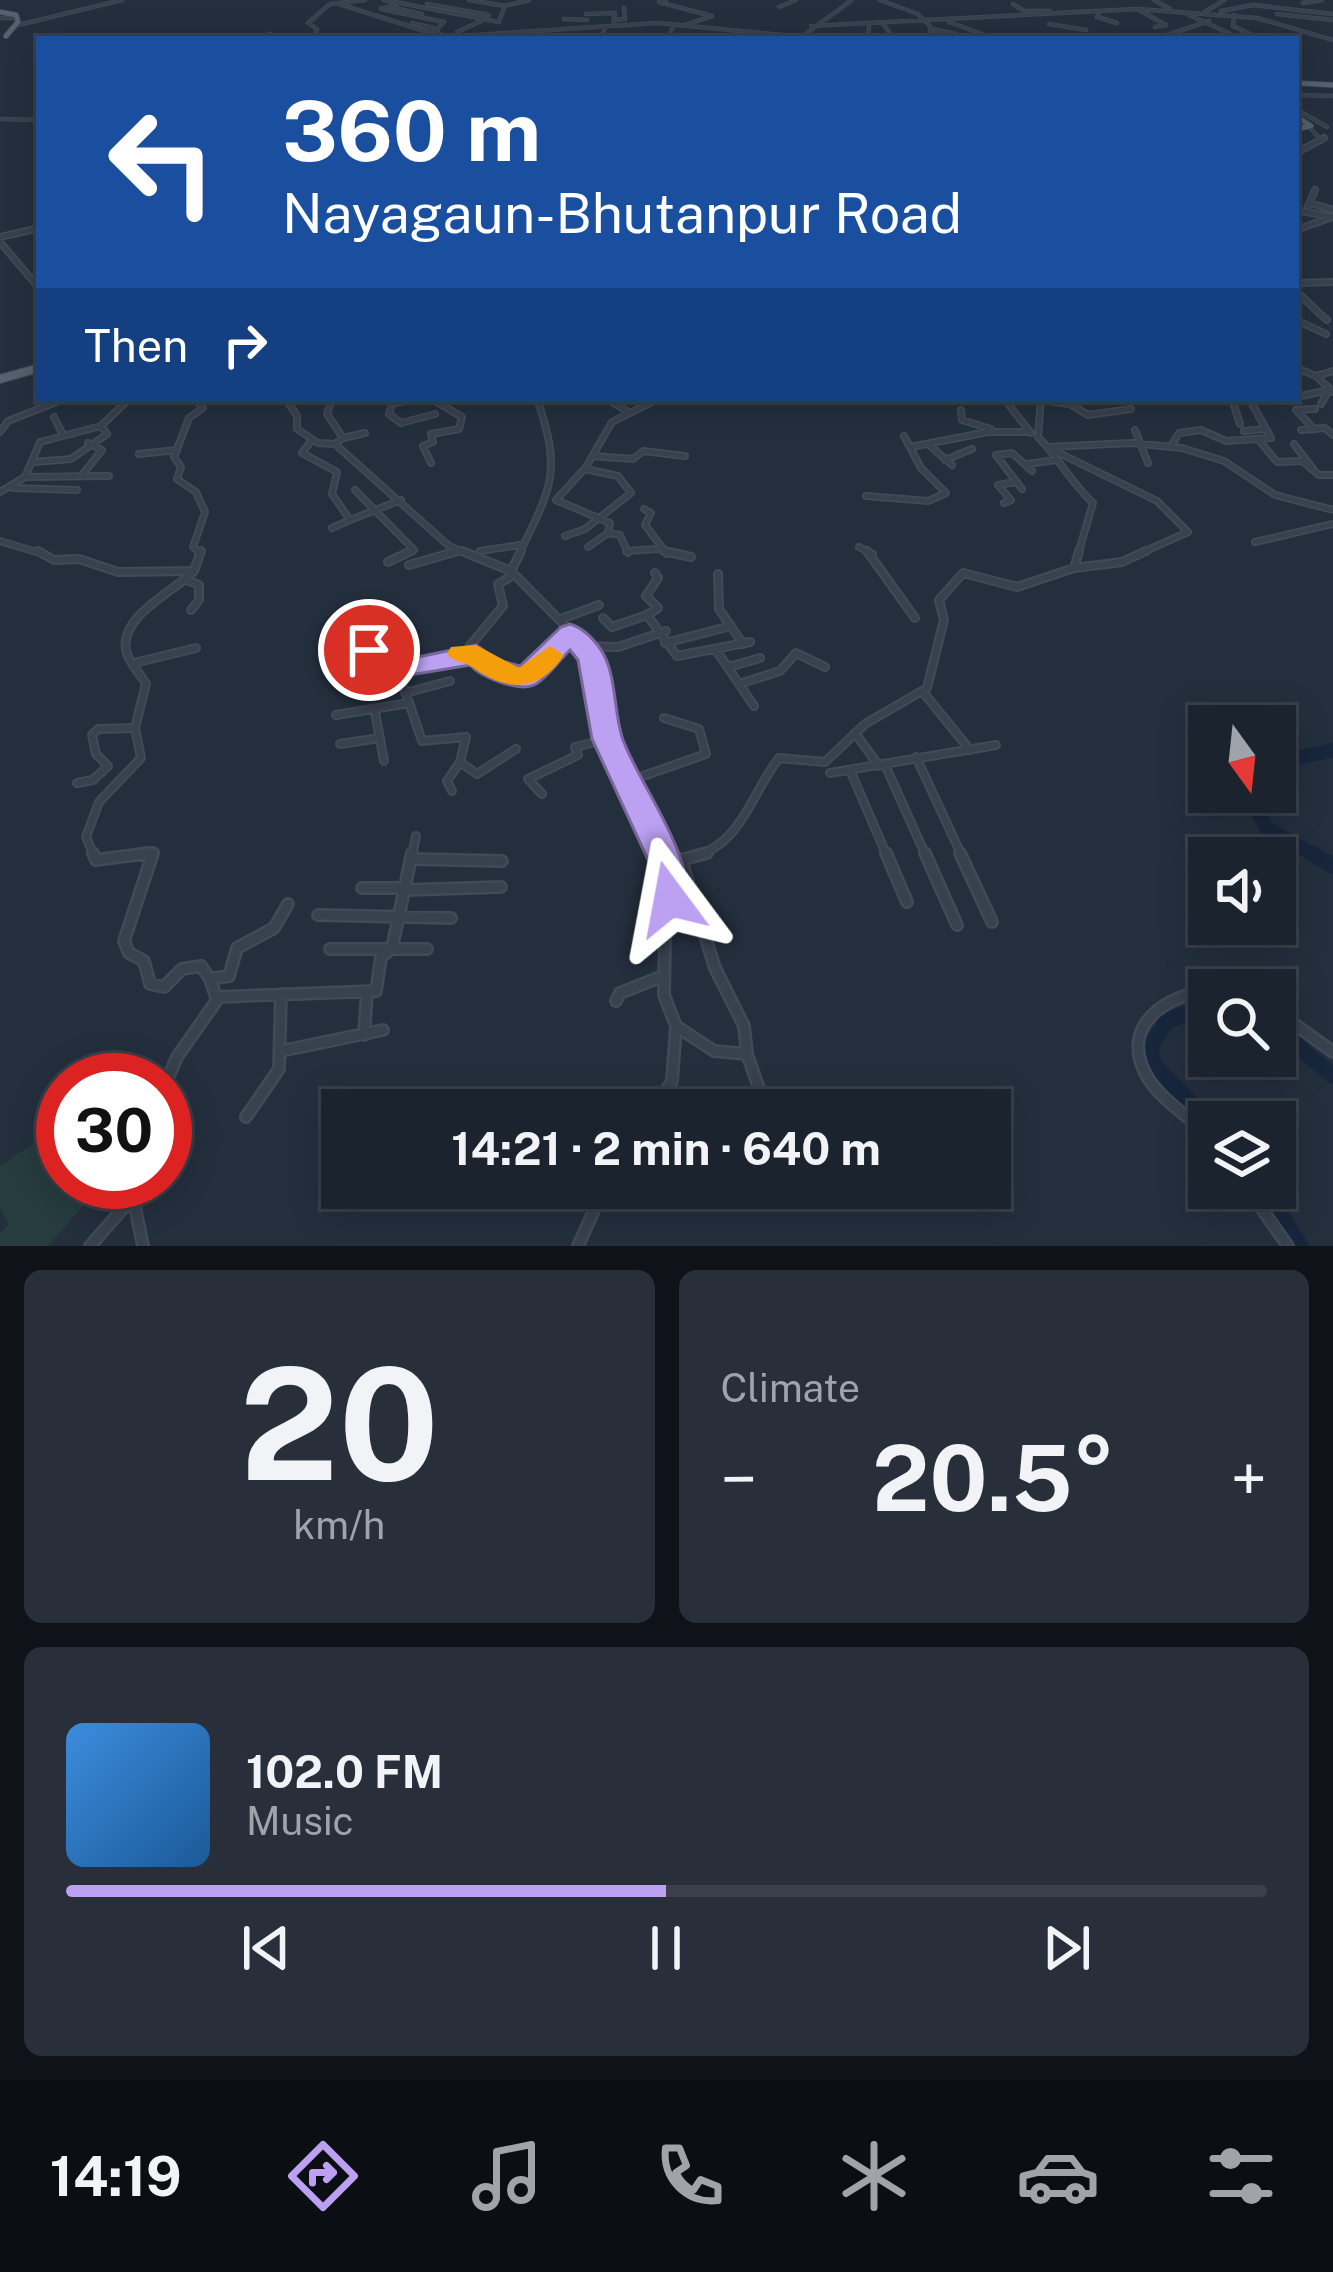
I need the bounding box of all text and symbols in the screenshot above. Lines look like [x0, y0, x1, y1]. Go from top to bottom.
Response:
text: 360 m [282, 81, 541, 180]
icon: left [84, 84, 240, 240]
text: Nayagaun-Bhutanpur Road [282, 182, 962, 245]
icon: right [212, 312, 278, 378]
text: Then [84, 319, 188, 372]
pin [318, 599, 420, 701]
icon: arrive [336, 617, 402, 683]
north arrow [1188, 705, 1296, 813]
map controls [1188, 705, 1296, 1209]
position arrow [607, 836, 733, 962]
button: sound [1188, 837, 1296, 945]
button: search [1188, 969, 1296, 1077]
speed limit sign: 30 [36, 1053, 192, 1209]
button: layers [1188, 1101, 1296, 1209]
text: 14:21 · 2 min · 640 m [451, 1122, 881, 1175]
text: 20 [239, 1332, 439, 1515]
text: Climate [721, 1365, 860, 1411]
text: 20.5° [872, 1425, 1115, 1531]
text: − [721, 1440, 757, 1518]
text: + [1230, 1440, 1267, 1518]
text: km/h [293, 1502, 385, 1548]
text: 102.0 FM [246, 1745, 443, 1798]
text: Music [246, 1798, 354, 1844]
icon: previous [233, 1915, 299, 1981]
icon: pause [633, 1915, 699, 1981]
icon: next [1034, 1915, 1100, 1981]
icon: directions [281, 2134, 365, 2218]
icon: music [465, 2134, 549, 2218]
icon: phone [648, 2134, 732, 2218]
icon: climate [832, 2134, 916, 2218]
icon: car [1016, 2134, 1100, 2218]
icon: filters [1199, 2134, 1283, 2218]
text: 14:19 [50, 2145, 182, 2208]

